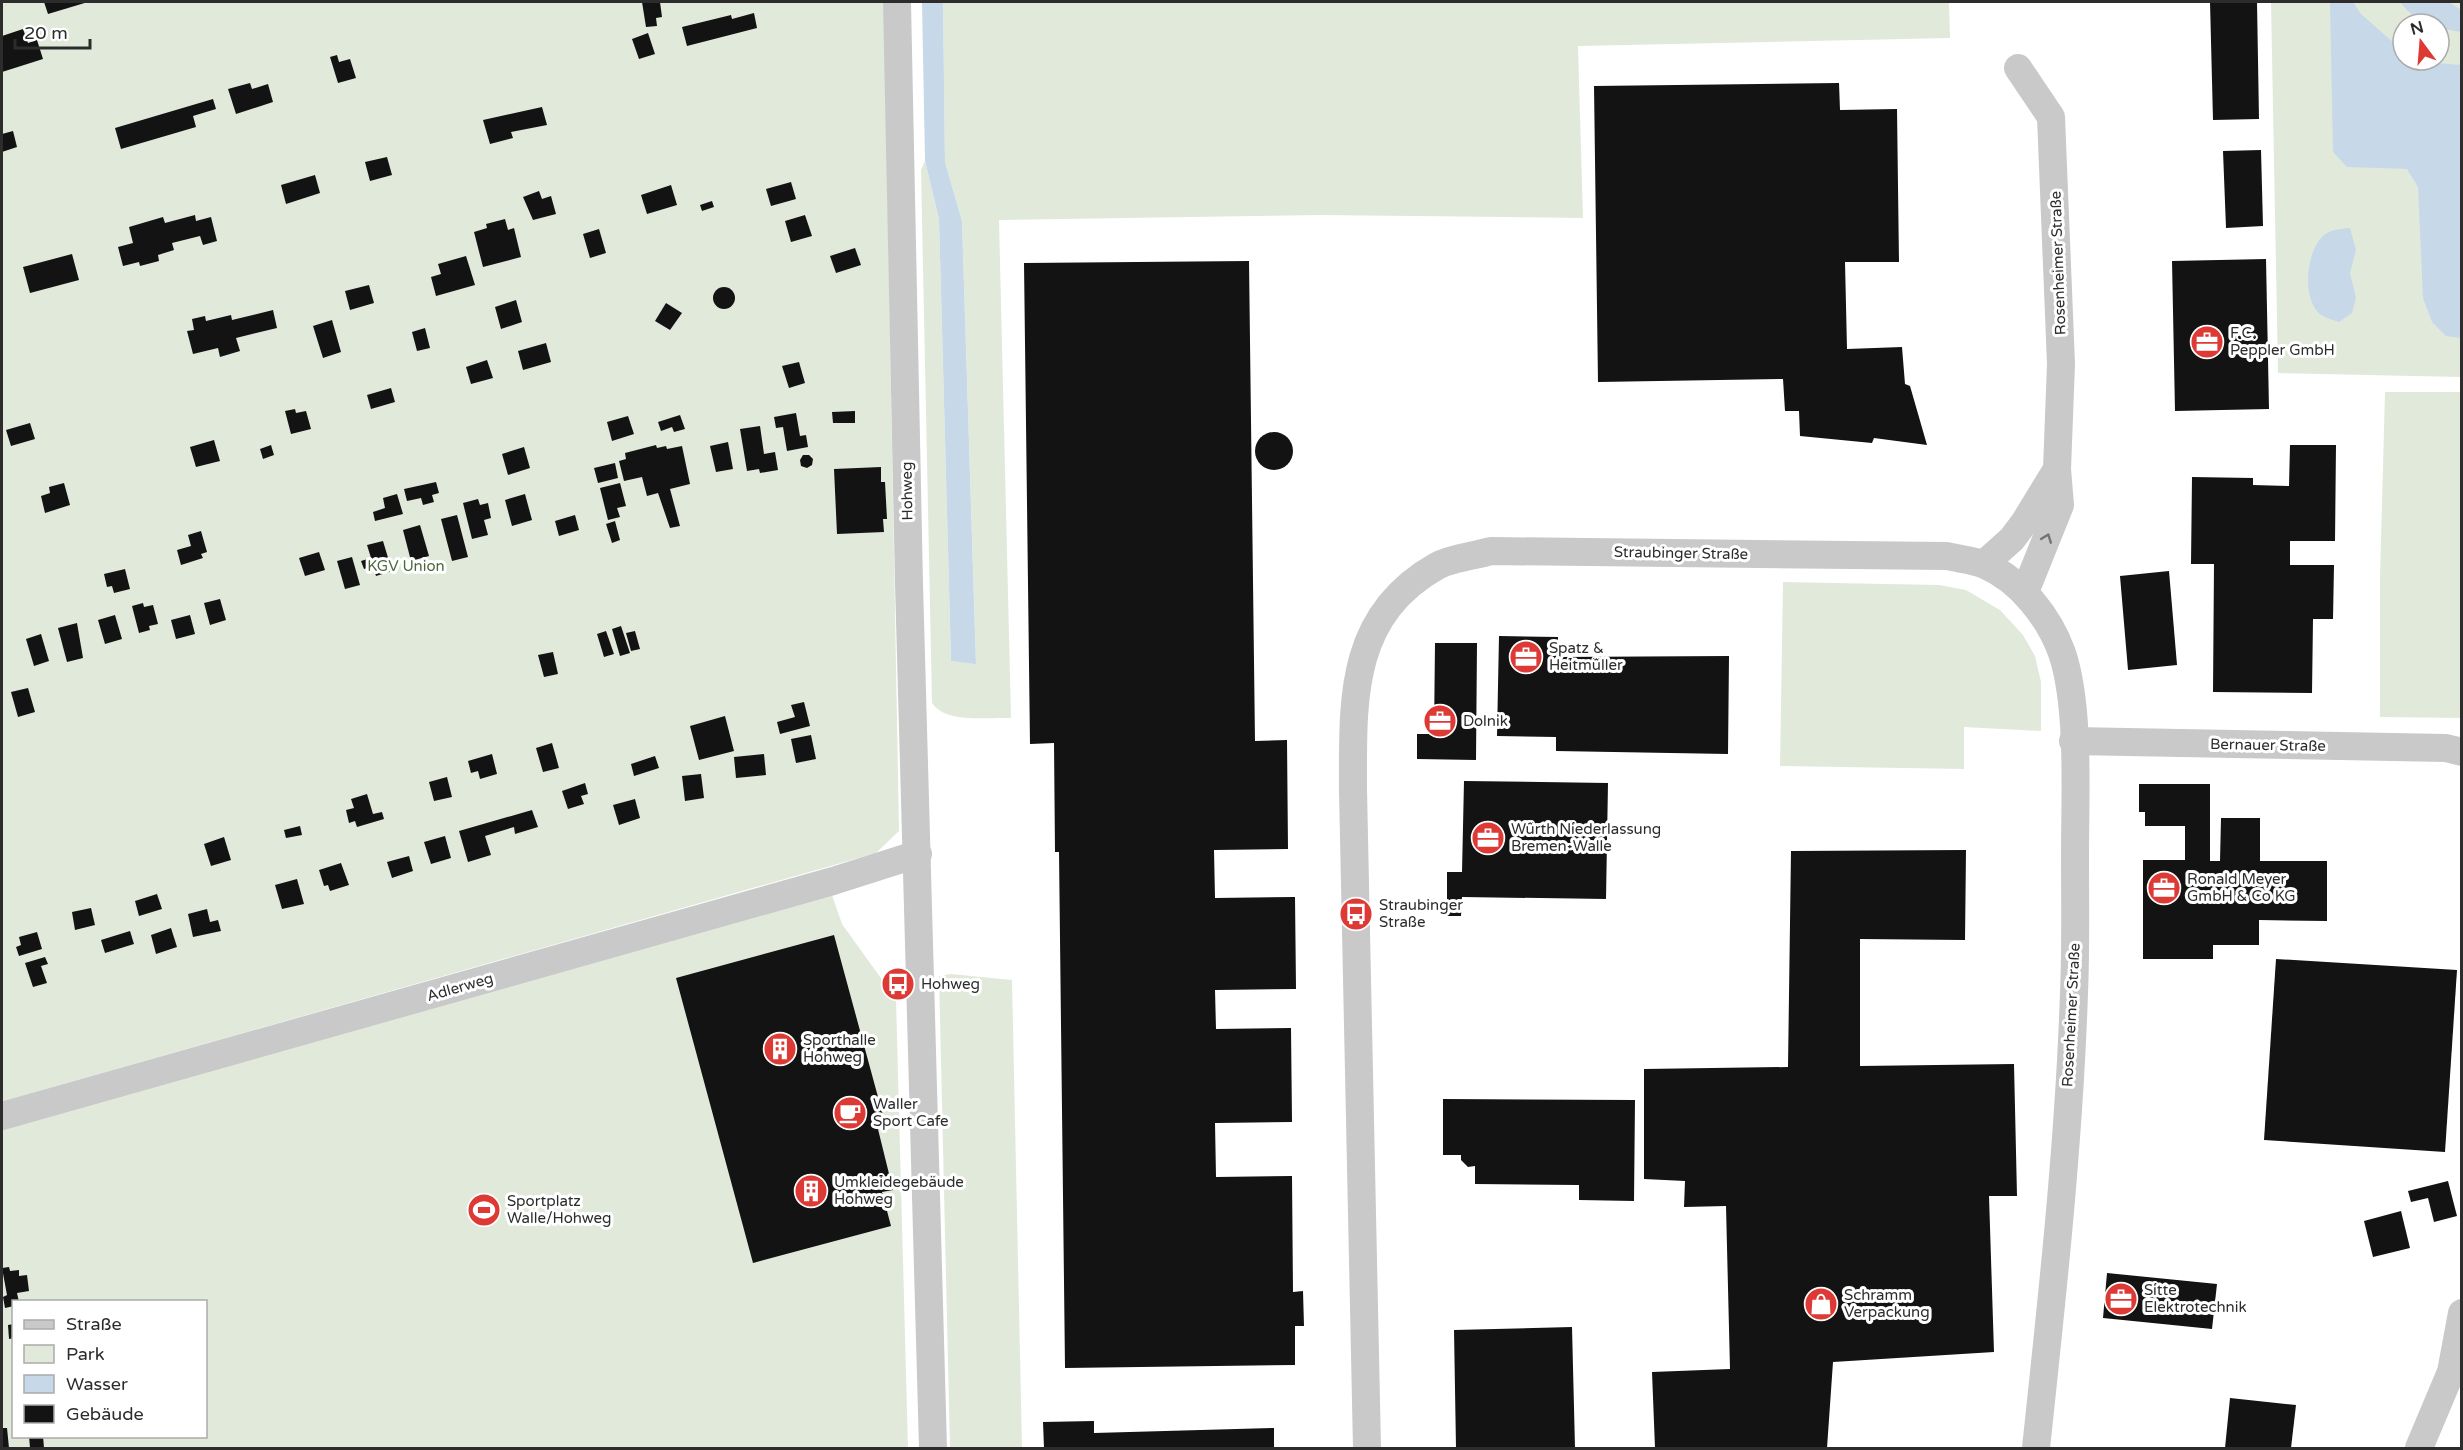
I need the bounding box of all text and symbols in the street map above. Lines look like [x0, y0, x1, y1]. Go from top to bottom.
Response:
scale bar [15, 12, 90, 50]
north arrow [2391, 12, 2451, 72]
text: N [2408, 17, 2426, 40]
text: 20 m [24, 22, 68, 44]
street label: Rosenheimer Straße [2046, 191, 2070, 335]
office icon: F.C. Peppler GmbH [2189, 324, 2225, 360]
place label: F.C. Peppler GmbH [2230, 324, 2335, 359]
street label: Hohweg [897, 461, 917, 521]
one-way arrow [2039, 533, 2052, 544]
street label: Straubinger Straße [1614, 543, 1748, 563]
park label: KGV Union [367, 557, 445, 575]
office icon: Spatz & Heitmüller [1508, 639, 1544, 675]
place label: Spatz & Heitmüller [1549, 639, 1623, 674]
office icon: Dolnik [1422, 703, 1458, 739]
place label: Dolnik [1463, 712, 1508, 730]
street label: Bernauer Straße [2210, 735, 2326, 755]
office icon: Würth Niederlassung Bremen-Walle [1470, 820, 1506, 856]
place label: Würth Niederlassung Bremen-Walle [1511, 820, 1661, 855]
office icon: Ronald Meyer GmbH & Co KG [2146, 870, 2182, 906]
place label: Ronald Meyer GmbH & Co KG [2187, 870, 2296, 905]
bus stop icon: Straubinger Straße [1338, 896, 1374, 932]
place label: Straubinger Straße [1379, 896, 1463, 931]
street label: Rosenheimer Straße [2058, 942, 2084, 1088]
bus stop icon: Hohweg [880, 966, 916, 1002]
street label: Adlerweg [425, 969, 495, 1005]
place label: Hohweg [921, 975, 980, 993]
building icon: Sporthalle Hohweg [762, 1031, 798, 1067]
place label: Sporthalle Hohweg [803, 1031, 876, 1066]
cafe icon: Waller Sport Cafe [832, 1095, 868, 1131]
place label: Waller Sport Cafe [873, 1095, 949, 1130]
building icon: Umkleidegebäude Hohweg [793, 1173, 829, 1209]
place label: Umkleidegebäude Hohweg [834, 1173, 964, 1208]
sports icon: Sportplatz Walle/Hohweg [466, 1192, 502, 1228]
place label: Sportplatz Walle/Hohweg [507, 1192, 612, 1227]
office icon: Sitte Elektrotechnik [2103, 1281, 2139, 1317]
place label: Sitte Elektrotechnik [2144, 1281, 2247, 1316]
shop icon: Schramm Verpackung [1803, 1286, 1839, 1322]
place label: Schramm Verpackung [1844, 1286, 1930, 1321]
legend [12, 1300, 207, 1438]
text: Straße [66, 1313, 122, 1335]
text: Park [66, 1343, 105, 1365]
text: Wasser [66, 1373, 128, 1395]
text: Gebäude [66, 1403, 144, 1425]

